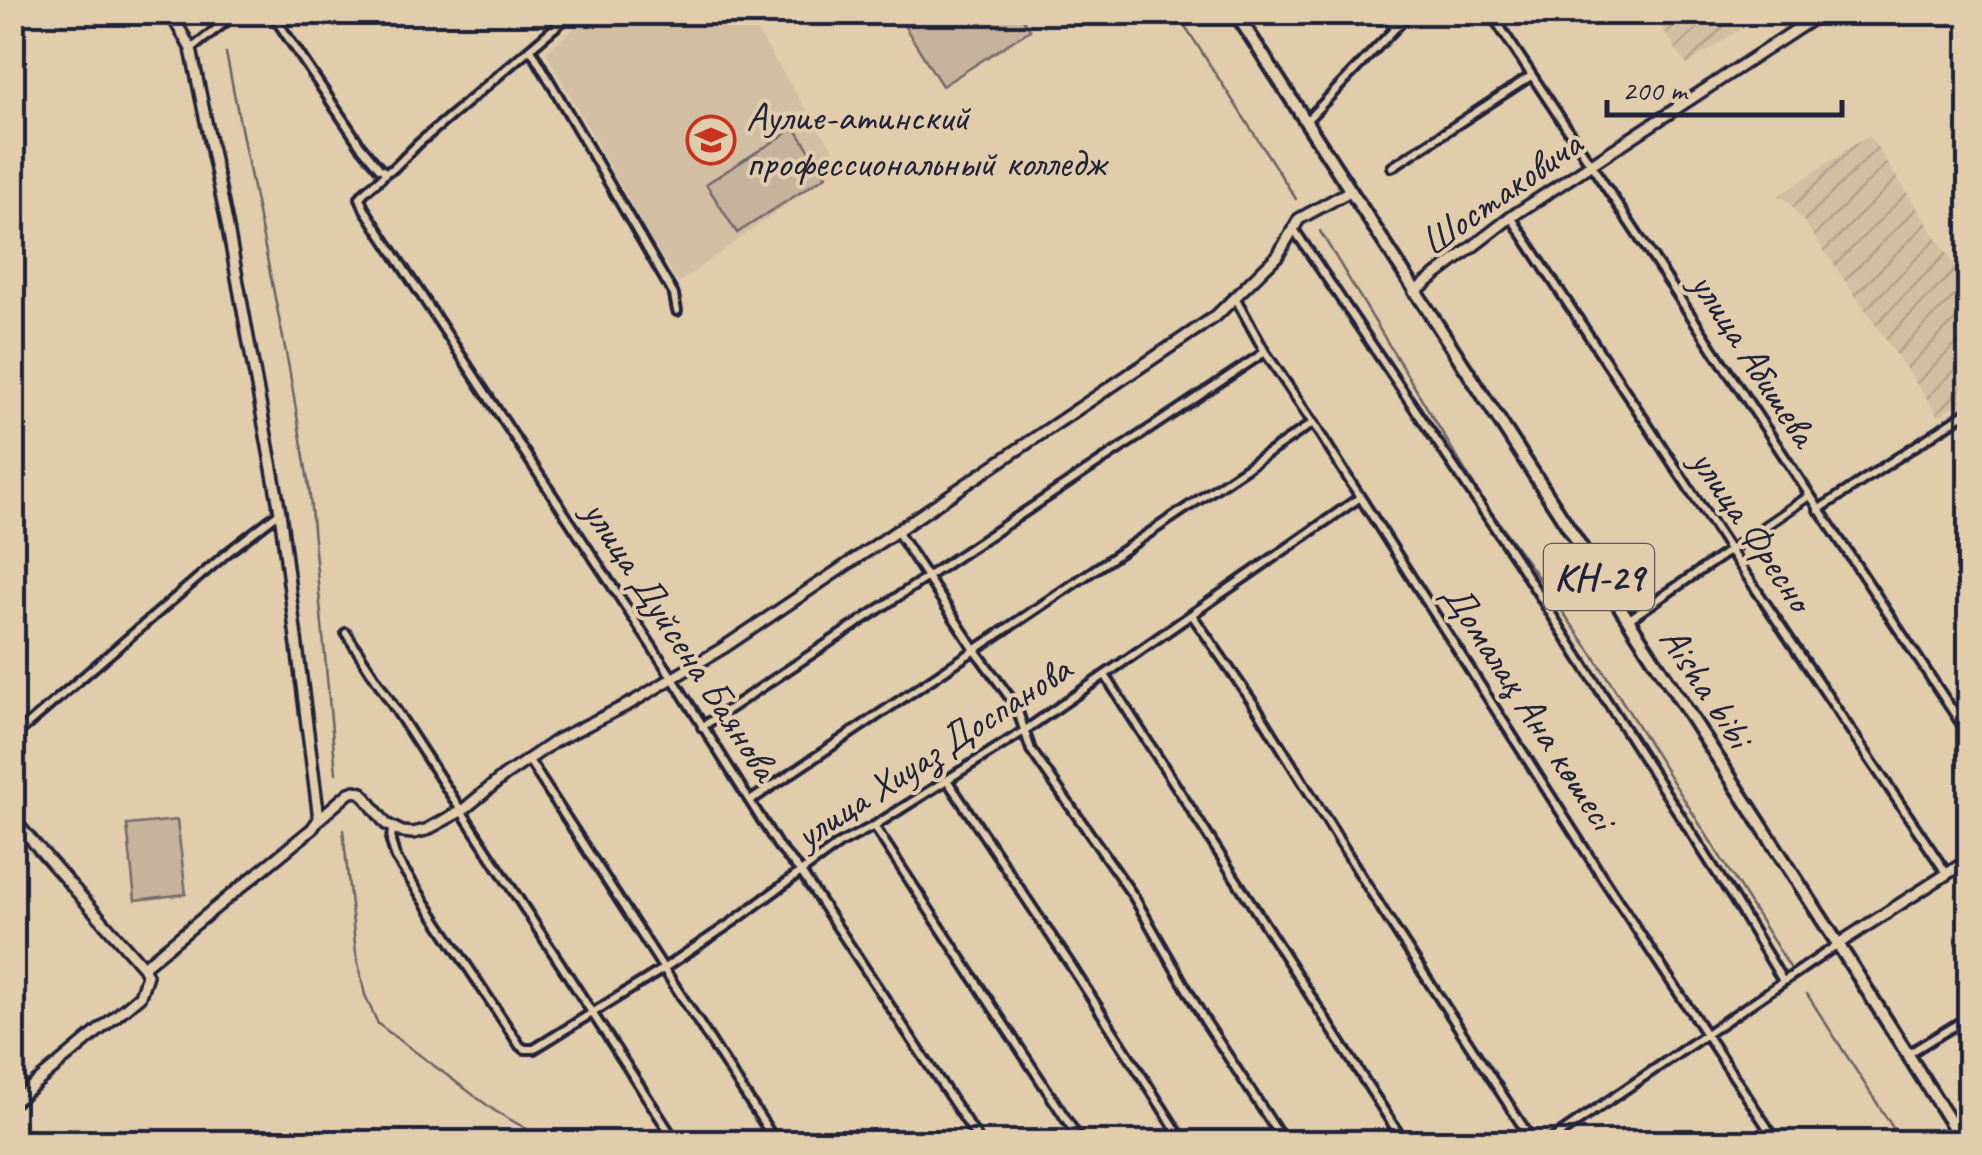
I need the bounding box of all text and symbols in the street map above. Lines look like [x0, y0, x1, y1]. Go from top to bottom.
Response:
scale bar [1607, 55, 1842, 117]
text: 200 m [1622, 71, 1689, 109]
place label: Аулие-атинский профессиональный колледж [746, 92, 1109, 188]
school or university icon: Аулие-атинский профессиональный колледж [685, 114, 737, 166]
street label: Шостаковича [1411, 118, 1594, 267]
street label: улица Абишева [1678, 261, 1831, 458]
street label: улица Фресно [1678, 438, 1827, 624]
street label: улица Дуйсена Баянова [571, 489, 792, 793]
road number: КН-29 [1544, 544, 1654, 610]
street label: Домалақ Ана көшесі [1431, 573, 1630, 843]
street label: Aisha bibi [1648, 617, 1766, 761]
street label: улица Хиуаз Доспанова [784, 643, 1083, 861]

